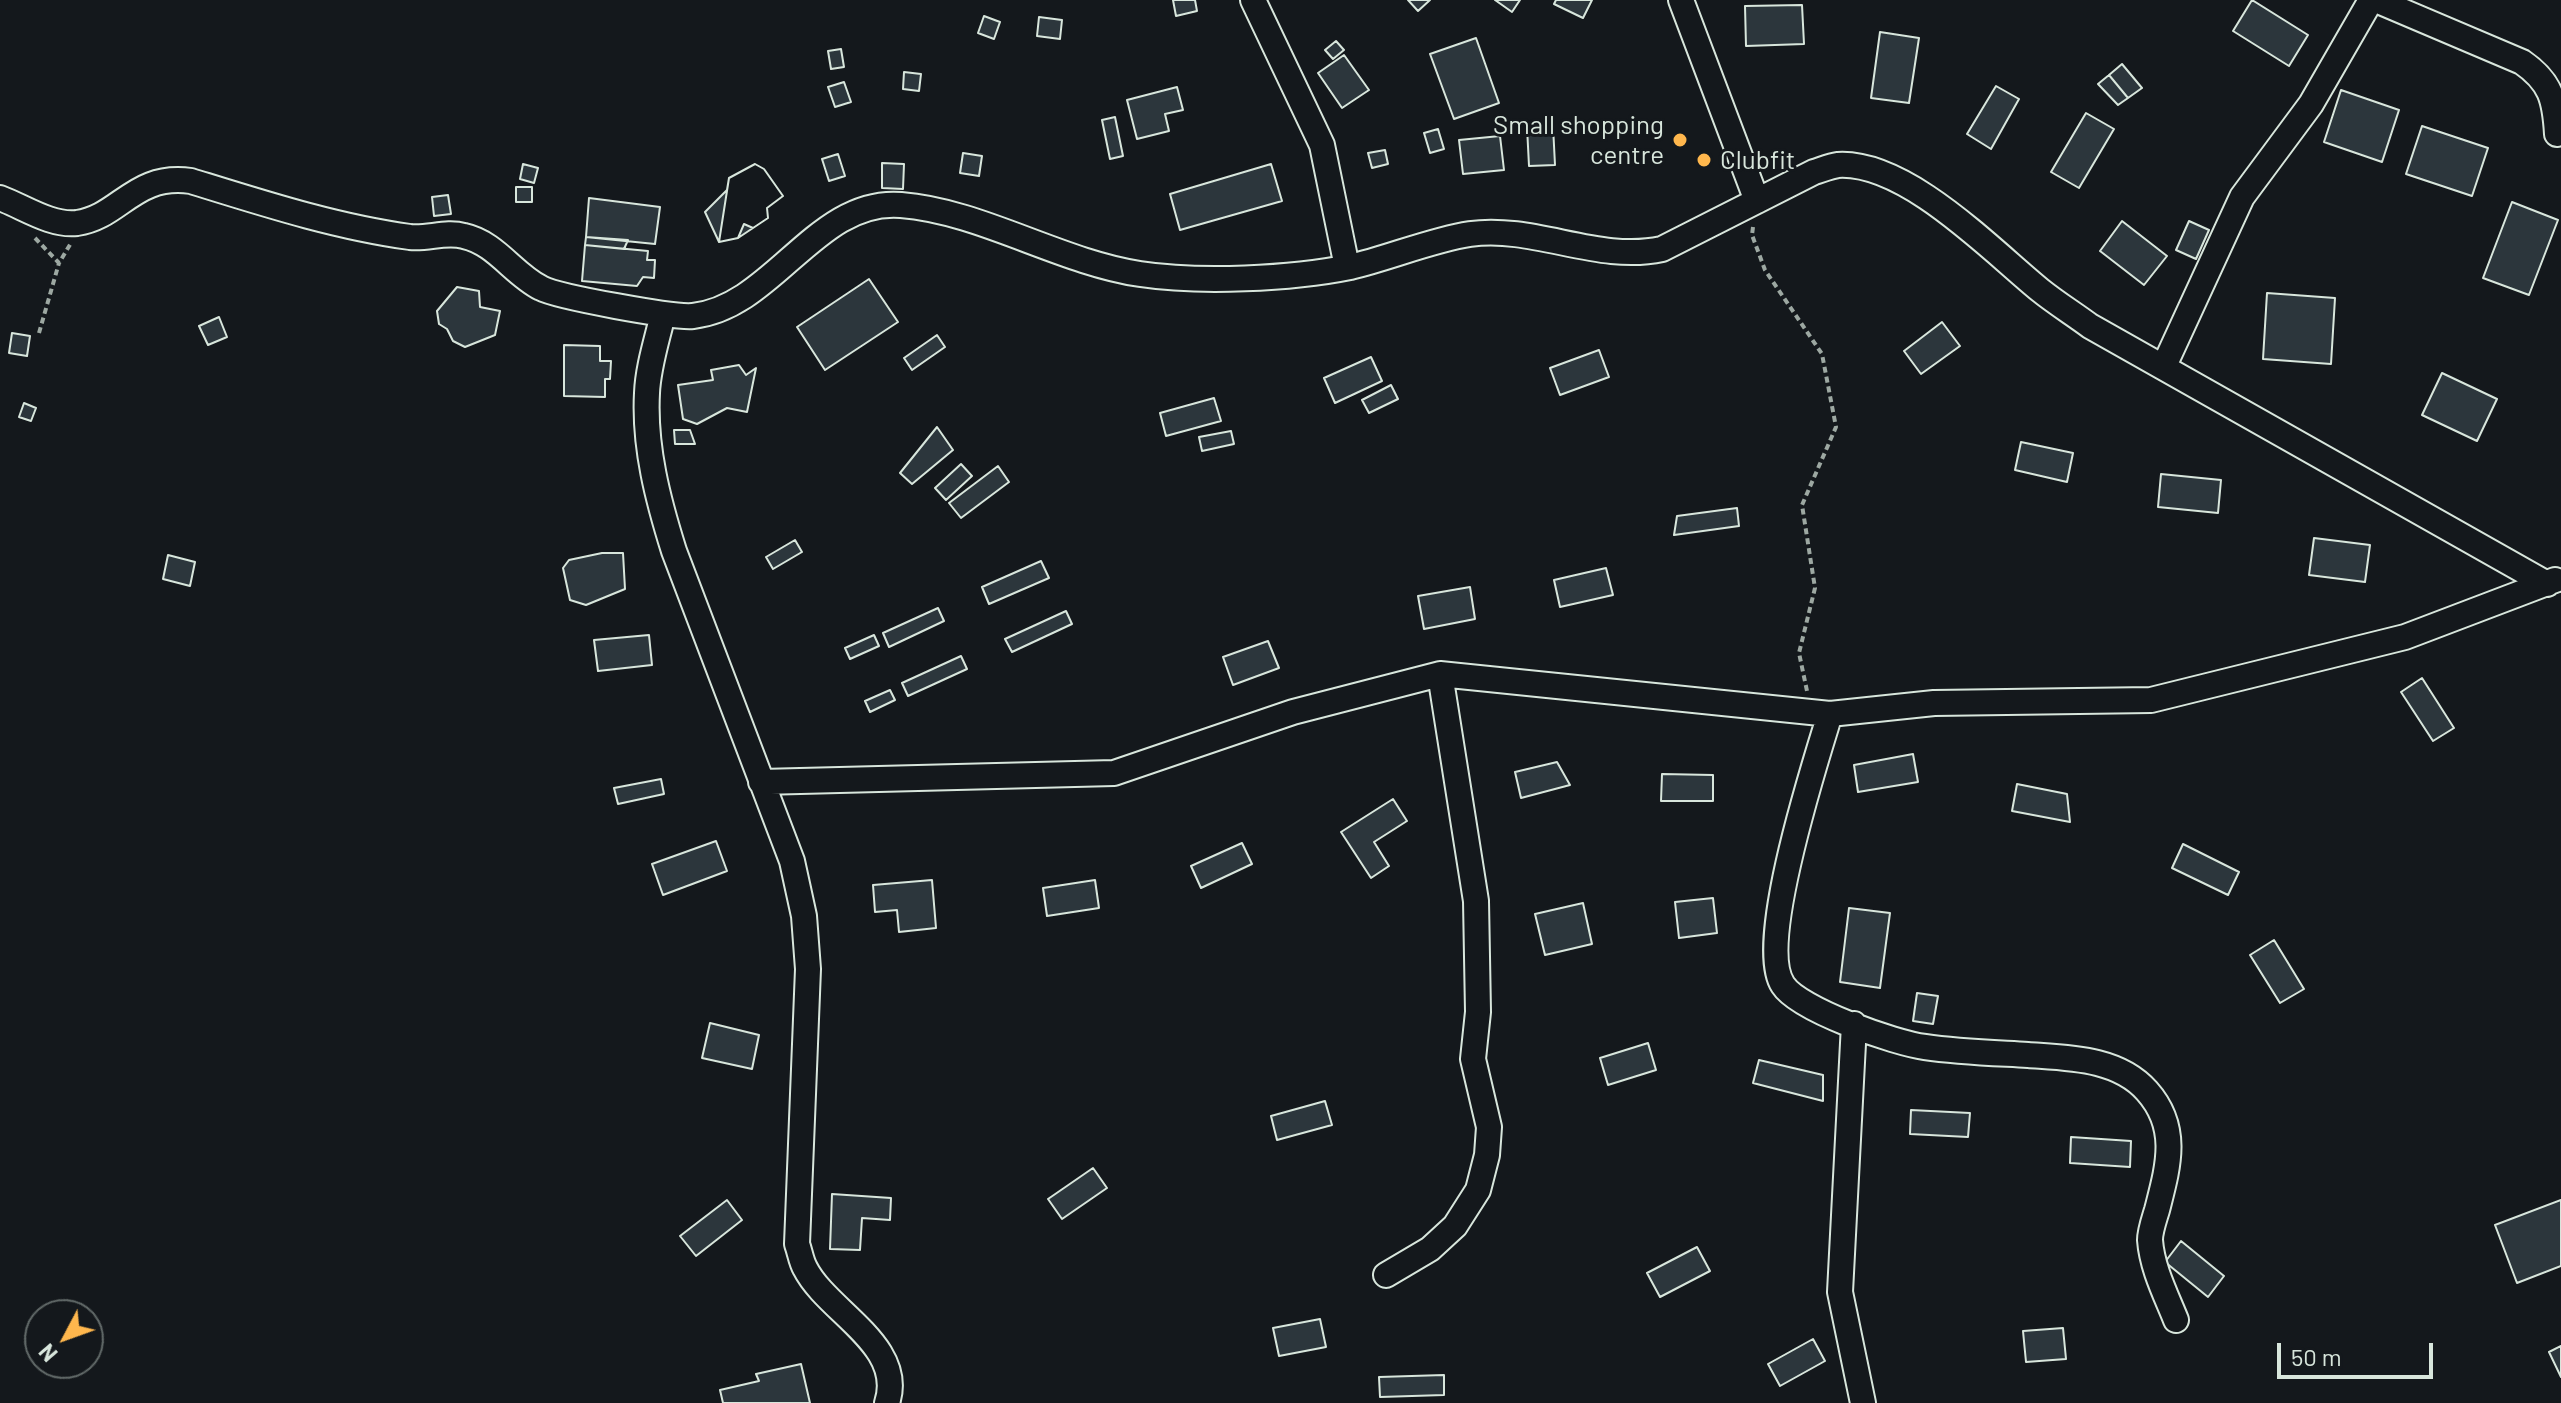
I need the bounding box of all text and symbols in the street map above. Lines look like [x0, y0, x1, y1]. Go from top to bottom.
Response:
place label: Small shopping centre [1493, 109, 1664, 170]
marker: Small shopping centre [1671, 131, 1689, 149]
place label: Clubfit [1720, 144, 1795, 176]
marker: Clubfit [1695, 151, 1713, 169]
north arrow [24, 1299, 104, 1379]
scale bar [2281, 1327, 2437, 1377]
text: N [33, 1339, 62, 1367]
text: 50 m [2291, 1342, 2342, 1371]

